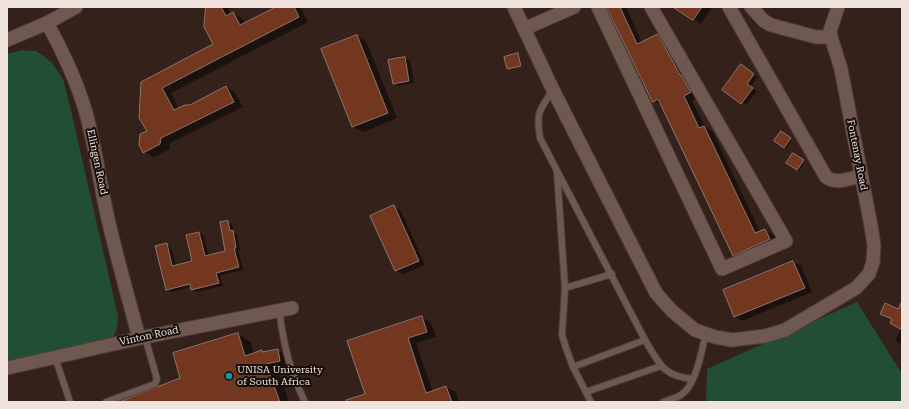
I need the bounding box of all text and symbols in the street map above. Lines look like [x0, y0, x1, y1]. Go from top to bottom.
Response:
street label: Fontenay Road [844, 119, 870, 191]
street label: Ellingen Road [84, 128, 110, 196]
street label: Vinton Road [118, 324, 180, 348]
place label: UNISA University of South Africa [237, 364, 323, 388]
marker: UNISA University of South Africa [224, 371, 234, 381]

